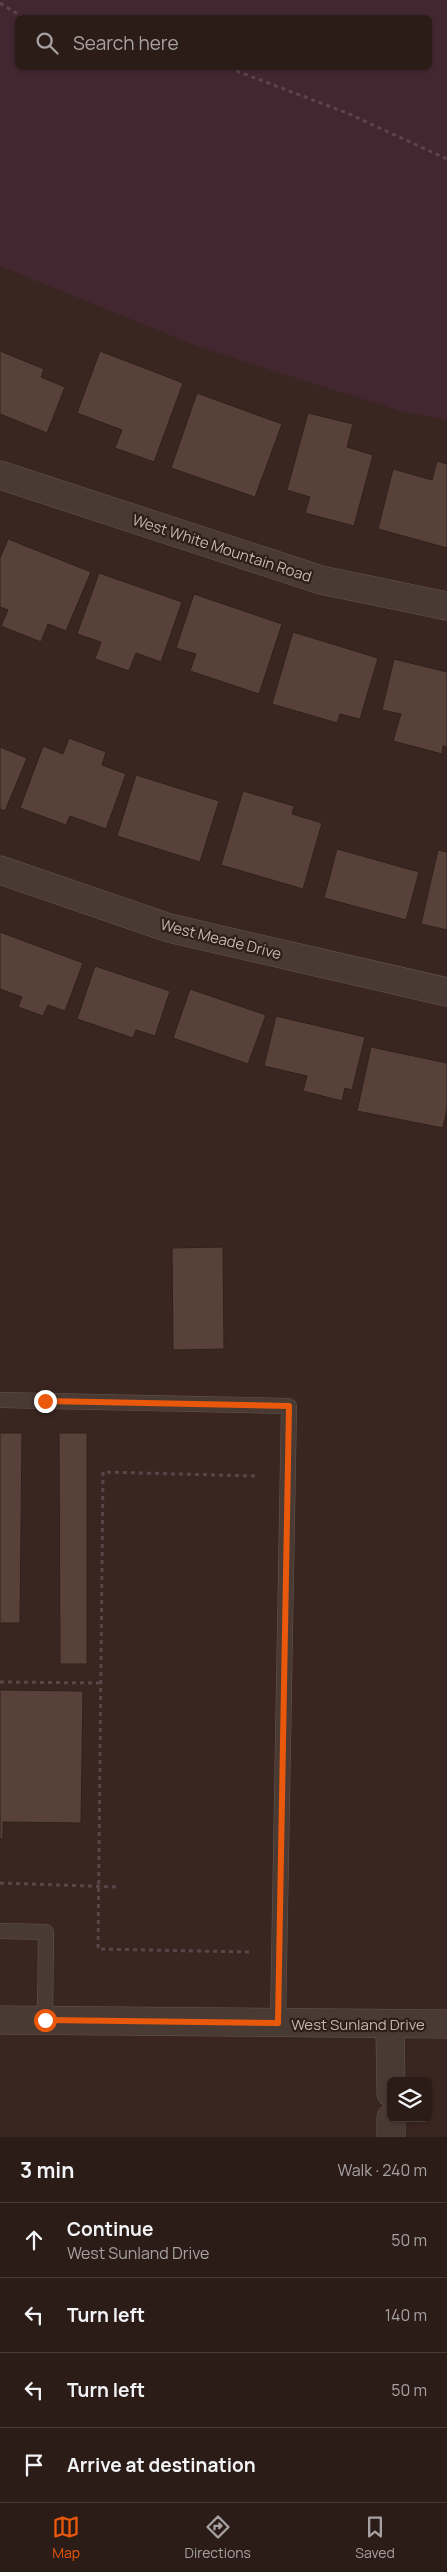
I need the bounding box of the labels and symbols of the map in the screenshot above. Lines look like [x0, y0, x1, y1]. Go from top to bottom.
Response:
street label: West White Mountain Road [130, 509, 314, 587]
street label: West Meade Drive [158, 914, 284, 964]
route end [34, 1390, 57, 1413]
route start [34, 2009, 57, 2032]
street label: West Sunland Drive [291, 2014, 425, 2035]

